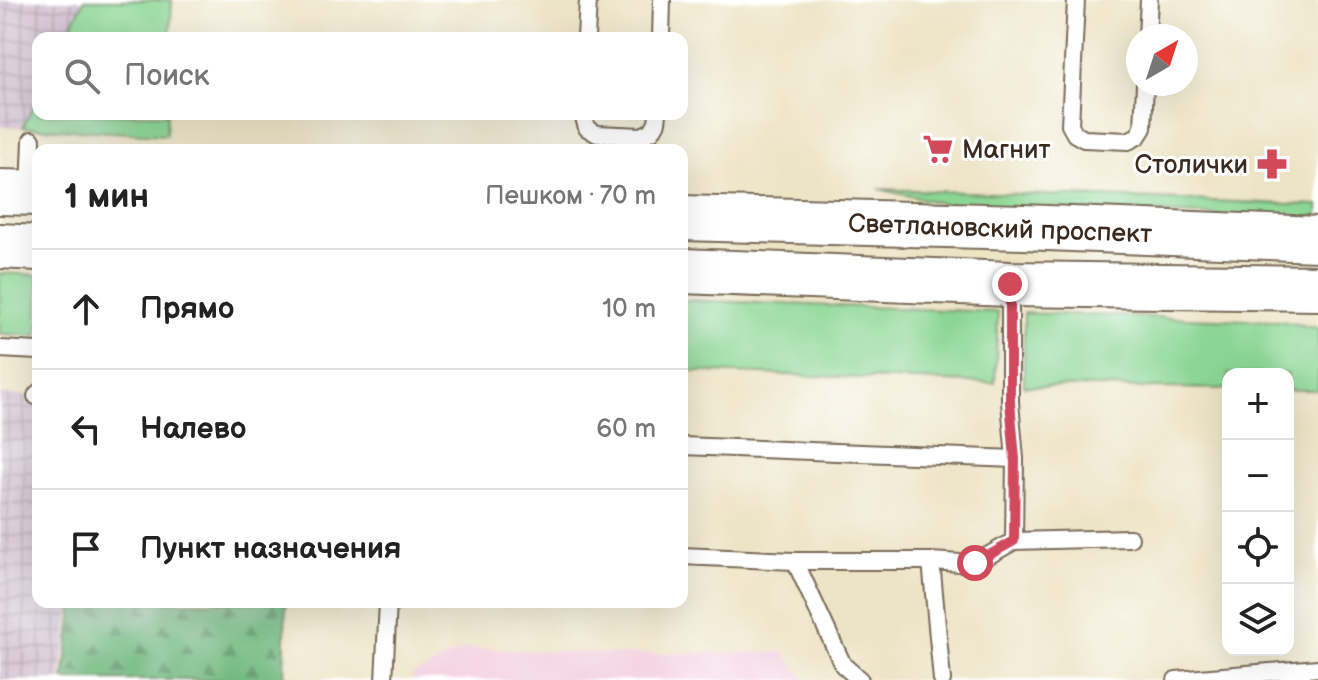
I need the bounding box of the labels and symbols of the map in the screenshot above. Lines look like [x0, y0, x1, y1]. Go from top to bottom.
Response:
north arrow [1126, 24, 1198, 96]
supermarket icon: Магнит [921, 132, 955, 166]
place label: Магнит [962, 135, 1051, 166]
pharmacy icon: Столички [1255, 147, 1289, 181]
place label: Столички [1134, 150, 1248, 181]
street label: Светлановский проспект [847, 209, 1153, 250]
route end [992, 266, 1028, 302]
route start [957, 545, 993, 581]

